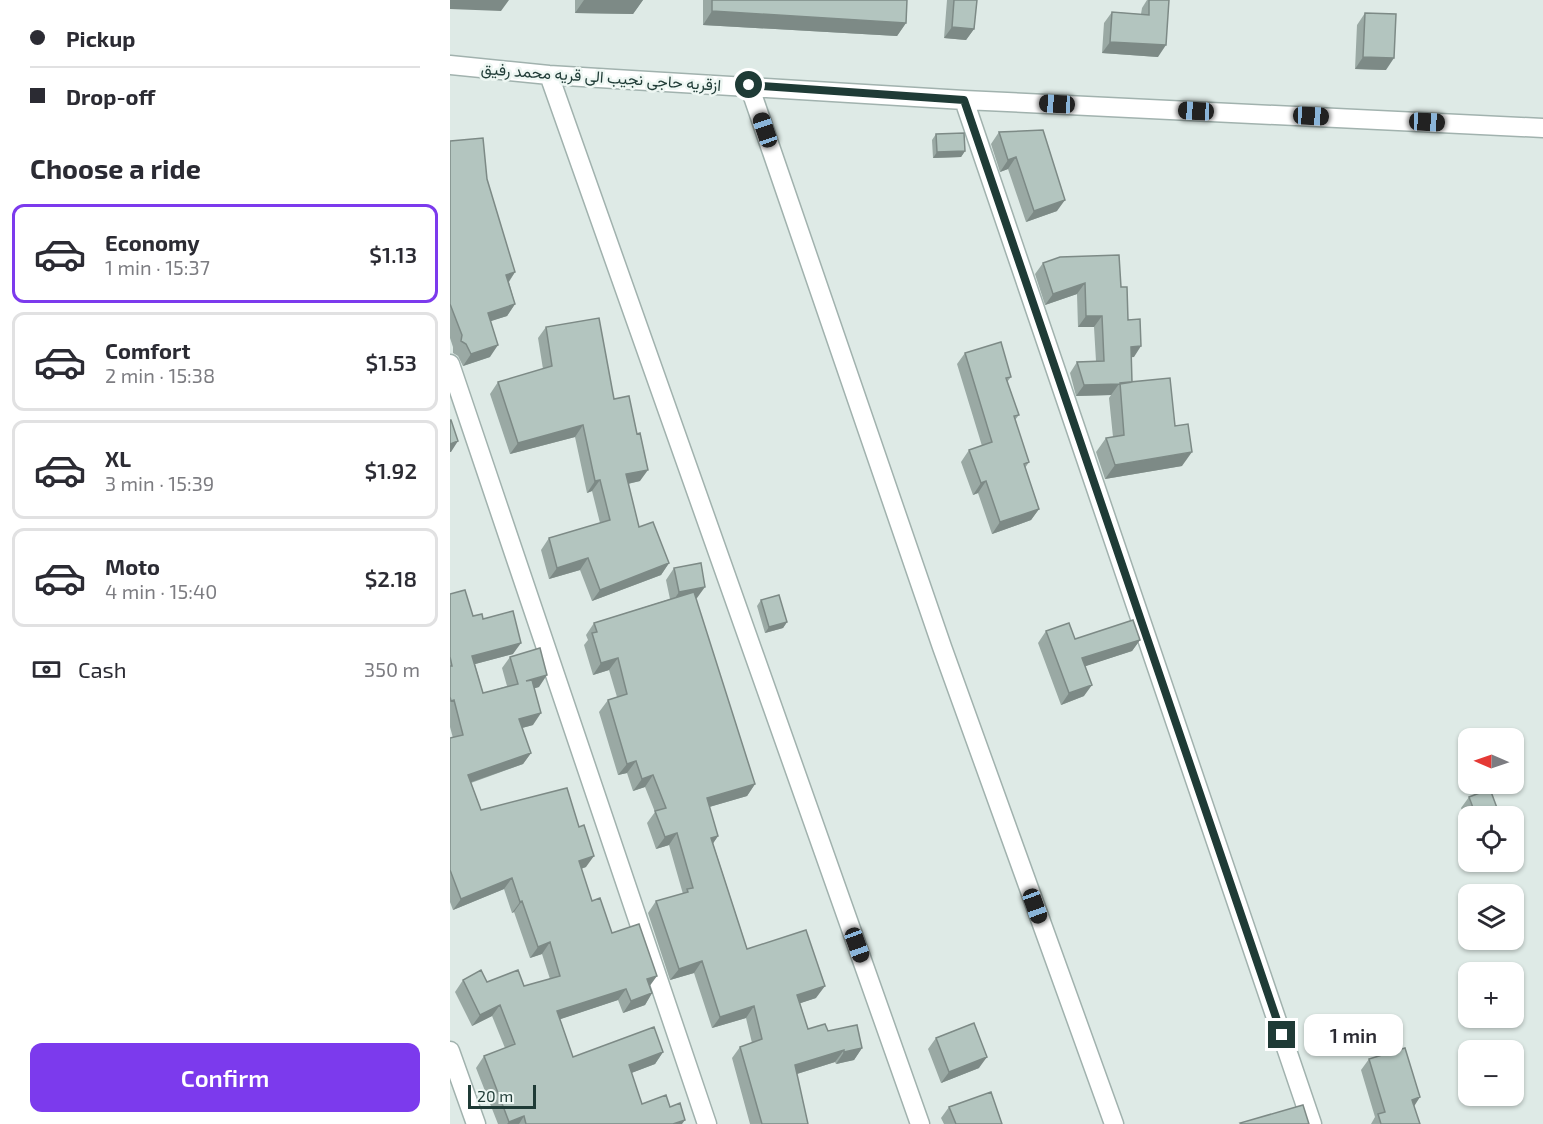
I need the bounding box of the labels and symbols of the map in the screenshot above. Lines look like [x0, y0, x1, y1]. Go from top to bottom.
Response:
street label: ازقریه حاجی نجیب الی قریه محمد رفیق [480, 58, 722, 96]
route start [735, 71, 762, 98]
car [1039, 94, 1075, 114]
car [1178, 101, 1214, 121]
car [1293, 106, 1329, 126]
car [751, 110, 779, 150]
car [1409, 112, 1445, 132]
north arrow [1458, 728, 1524, 794]
car [1020, 886, 1050, 926]
car [842, 925, 872, 965]
callout: 1 min [1303, 1014, 1402, 1056]
route end [1268, 1021, 1295, 1048]
scale bar [468, 1082, 536, 1110]

